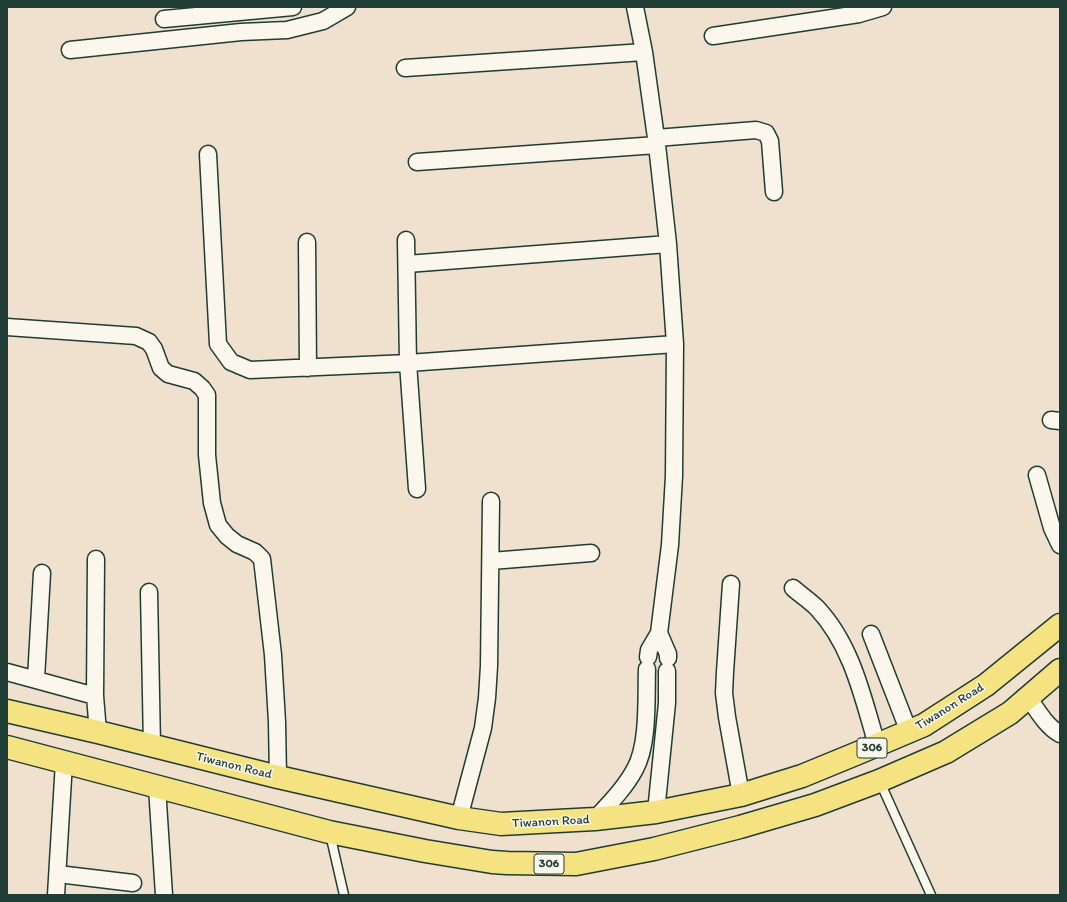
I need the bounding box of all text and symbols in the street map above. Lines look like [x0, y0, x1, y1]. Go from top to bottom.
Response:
street label: Tiwanon Road [913, 680, 987, 734]
road number: 306 [857, 738, 887, 758]
street label: Tiwanon Road [194, 749, 274, 783]
street label: Tiwanon Road [512, 812, 590, 832]
road number: 306 [534, 854, 564, 874]

